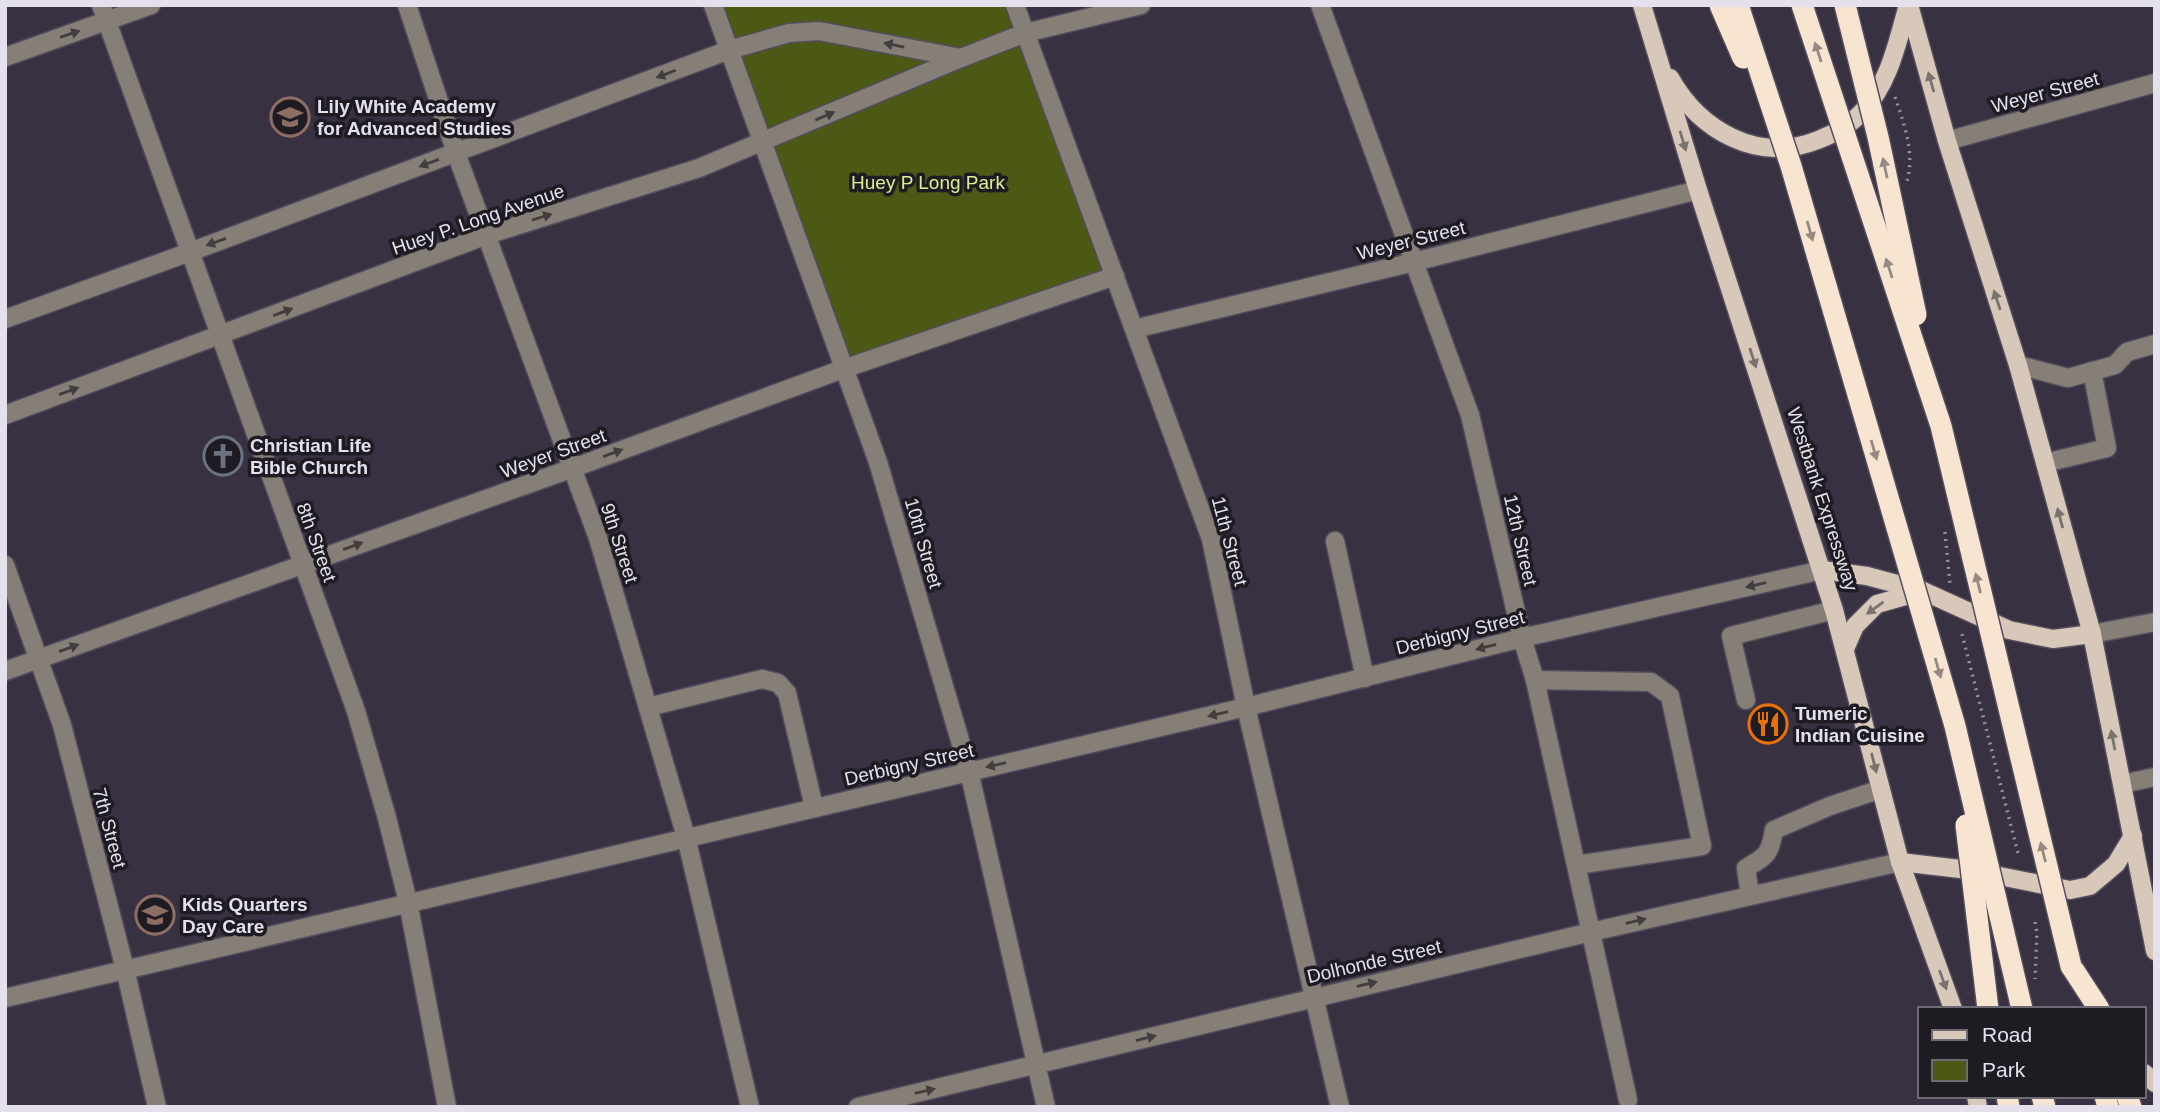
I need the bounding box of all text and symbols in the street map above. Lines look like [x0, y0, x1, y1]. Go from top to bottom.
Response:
one-way arrow [59, 28, 80, 39]
one-way arrow [883, 39, 905, 50]
one-way arrow [1812, 42, 1823, 63]
street label: Weyer Street [1989, 68, 2102, 117]
one-way arrow [655, 69, 676, 80]
one-way arrow [1925, 72, 1935, 93]
school or university icon: Lily White Academy for Advanced Studies [269, 96, 311, 138]
place label: Lily White Academy for Advanced Studies [317, 96, 512, 139]
one-way arrow [814, 110, 835, 121]
one-way arrow [1679, 131, 1689, 152]
one-way arrow [419, 157, 440, 168]
one-way arrow [1879, 157, 1890, 179]
park label: Huey P Long Park [851, 172, 1005, 193]
street label: Huey P. Long Avenue [389, 180, 567, 259]
one-way arrow [532, 212, 553, 222]
street label: Weyer Street [1355, 217, 1468, 264]
one-way arrow [1805, 221, 1816, 243]
one-way arrow [206, 237, 227, 248]
one-way arrow [1883, 258, 1894, 279]
one-way arrow [1992, 289, 2002, 310]
one-way arrow [272, 306, 293, 317]
one-way arrow [1748, 347, 1759, 368]
one-way arrow [59, 385, 80, 396]
street label: Westbank Expressway [1783, 405, 1862, 594]
street label: Weyer Street [498, 424, 609, 482]
church icon: Christian Life Bible Church [202, 435, 244, 477]
place label: Christian Life Bible Church [250, 435, 371, 478]
one-way arrow [1869, 439, 1879, 460]
one-way arrow [603, 448, 624, 459]
street label: 12th Street [1500, 492, 1541, 588]
street label: 11th Street [1208, 494, 1252, 589]
street label: 10th Street [901, 496, 947, 591]
street label: 8th Street [293, 500, 341, 585]
street label: 9th Street [597, 501, 642, 586]
one-way arrow [2054, 507, 2065, 529]
one-way arrow [342, 540, 363, 551]
one-way arrow [1973, 572, 1984, 594]
one-way arrow [1745, 580, 1767, 591]
one-way arrow [1866, 601, 1884, 615]
street label: Derbigny Street [1394, 606, 1527, 659]
one-way arrow [59, 642, 80, 653]
one-way arrow [1475, 642, 1497, 653]
one-way arrow [1933, 658, 1943, 679]
restaurant icon: Tumeric Indian Cuisine [1747, 703, 1789, 745]
place label: Tumeric Indian Cuisine [1795, 703, 1925, 746]
one-way arrow [1207, 708, 1229, 719]
one-way arrow [2107, 729, 2118, 751]
street label: Derbigny Street [842, 739, 976, 790]
one-way arrow [1869, 752, 1880, 774]
one-way arrow [985, 760, 1007, 771]
street label: 7th Street [89, 786, 131, 871]
one-way arrow [2037, 841, 2048, 863]
school or university icon: Kids Quarters Day Care [134, 894, 176, 936]
place label: Kids Quarters Day Care [182, 894, 308, 937]
one-way arrow [1625, 916, 1647, 927]
street label: Dolhonde Street [1305, 936, 1444, 987]
one-way arrow [1938, 969, 1949, 990]
one-way arrow [1356, 978, 1378, 989]
legend [1918, 1007, 2146, 1098]
text: Road [1982, 1023, 2032, 1046]
one-way arrow [1135, 1032, 1157, 1043]
text: Park [1982, 1058, 2026, 1081]
one-way arrow [914, 1085, 936, 1096]

